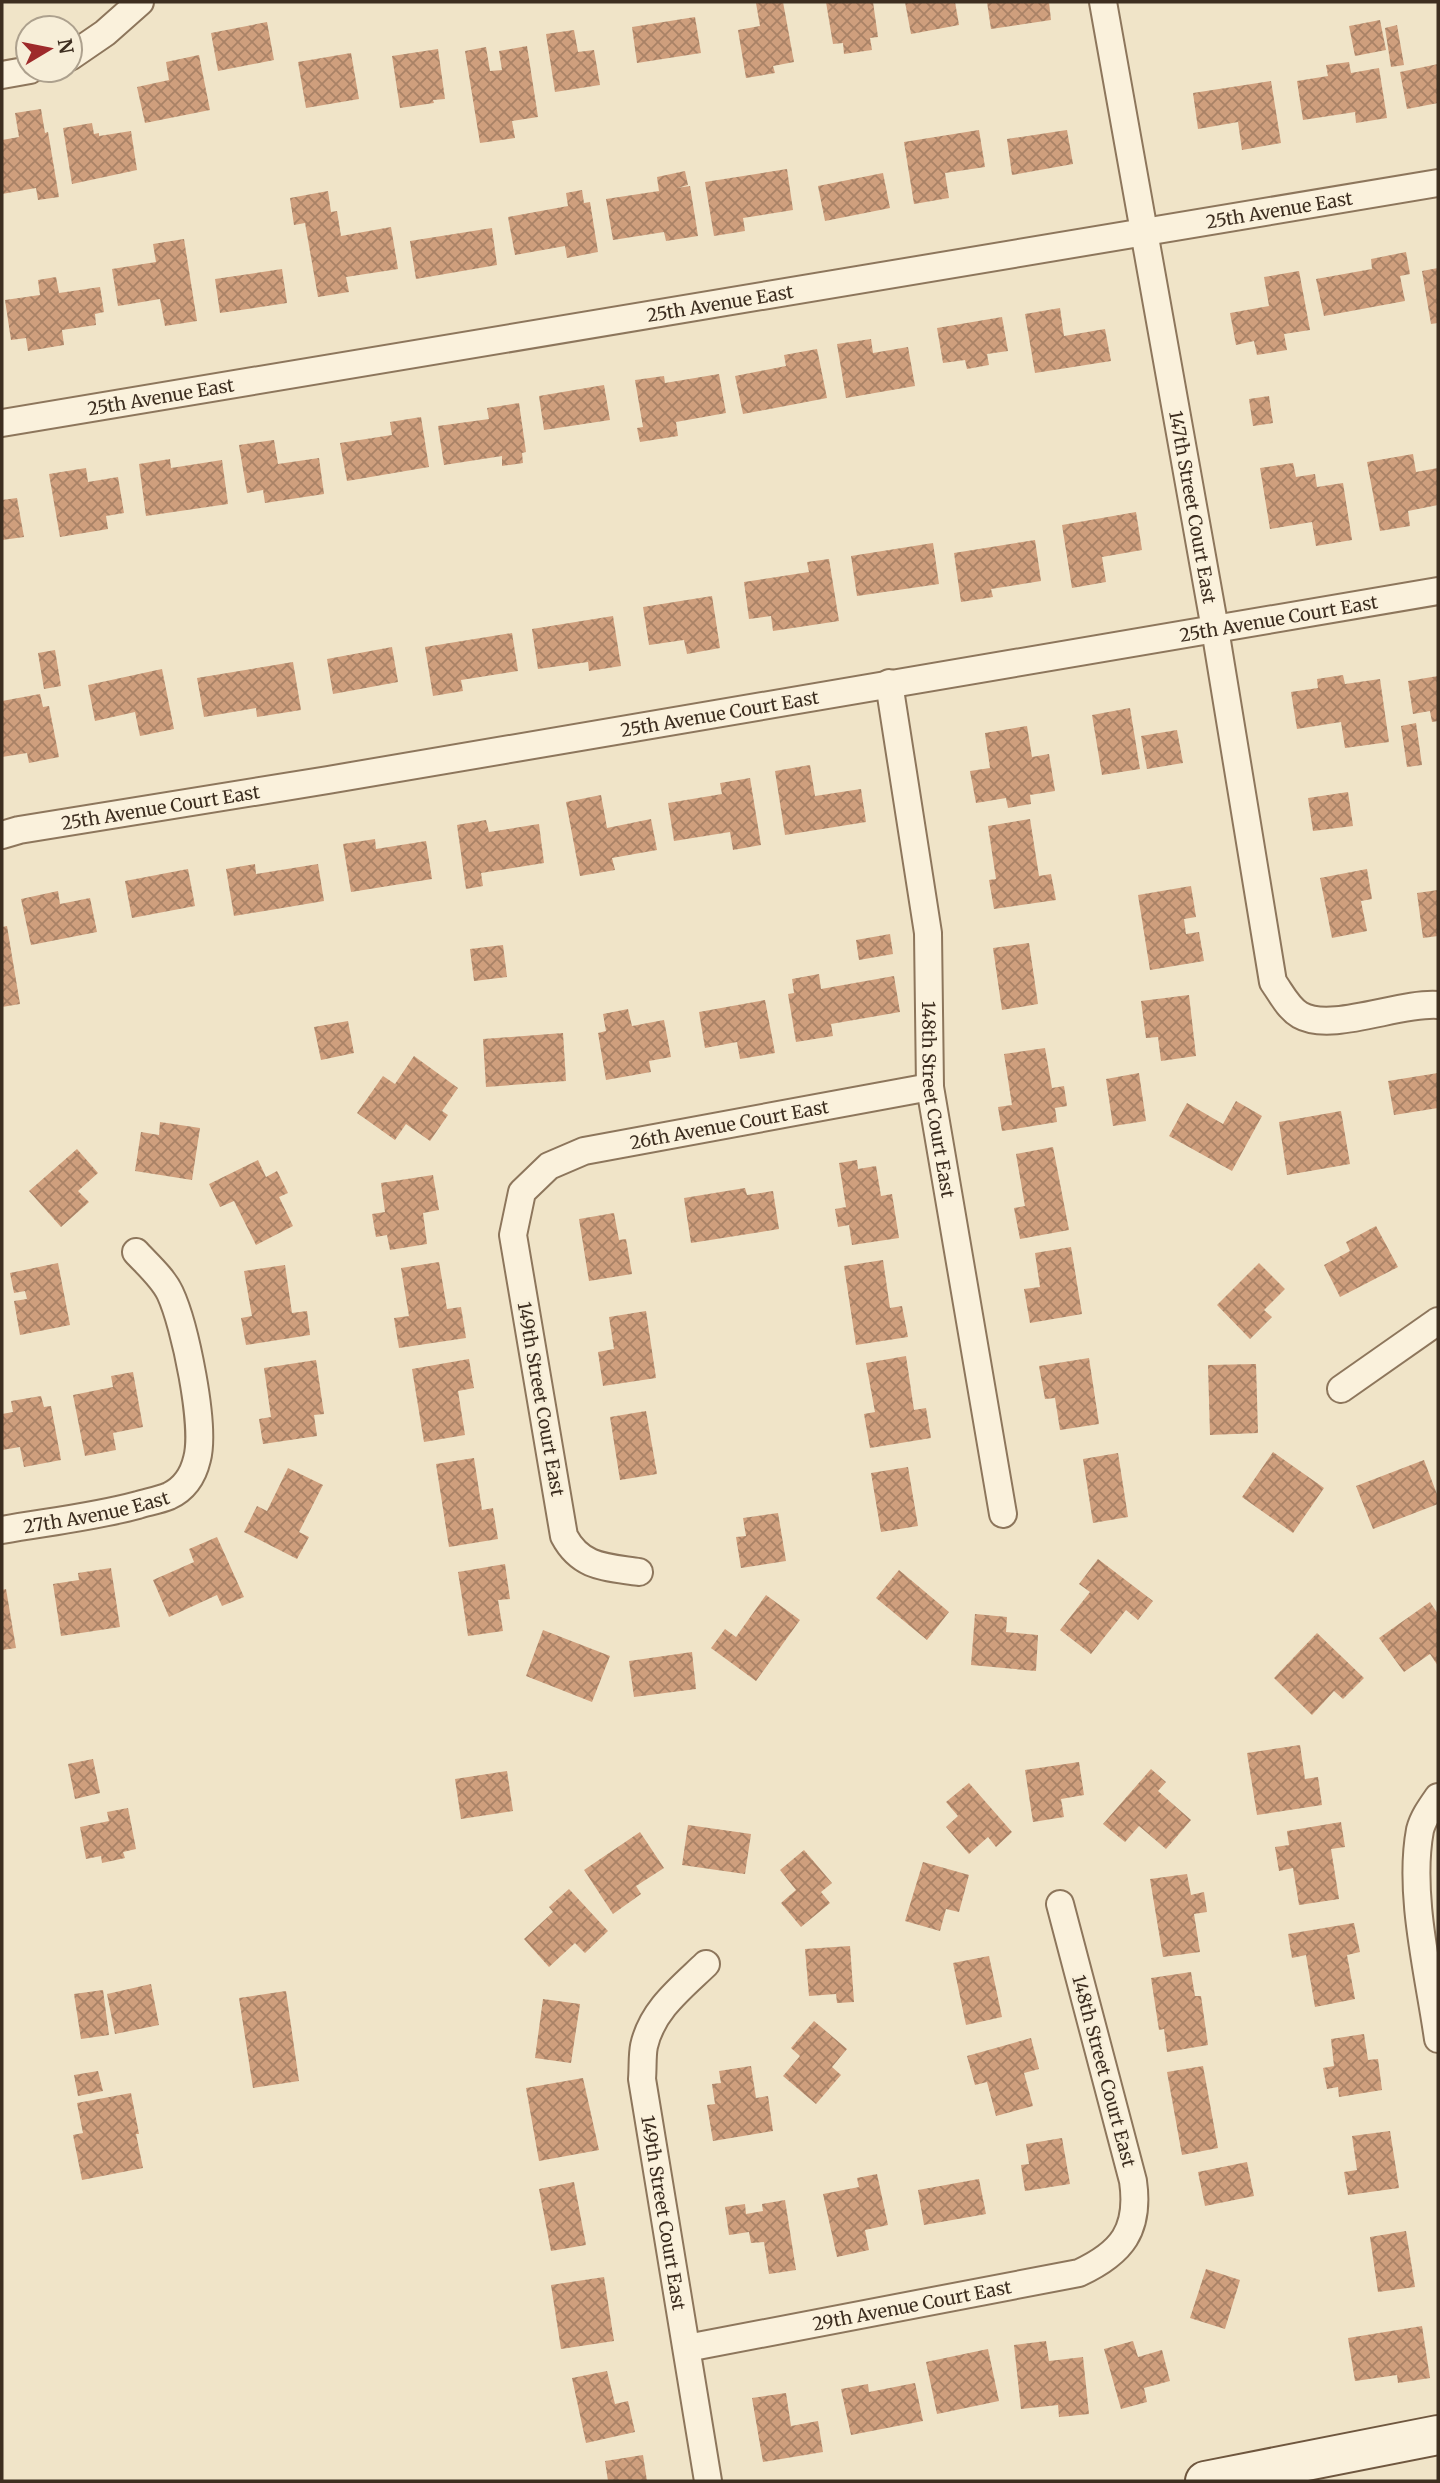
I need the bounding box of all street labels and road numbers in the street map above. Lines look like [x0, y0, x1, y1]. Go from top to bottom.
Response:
street label: 25th Avenue East [1204, 186, 1354, 233]
street label: 25th Avenue East [645, 279, 795, 327]
street label: 25th Avenue East [86, 373, 236, 420]
street label: 147th Street Court East [1165, 409, 1222, 605]
street label: 25th Avenue Court East [1178, 590, 1380, 646]
street label: 25th Avenue Court East [619, 685, 821, 742]
street label: 25th Avenue Court East [59, 780, 261, 835]
street label: 148th Street Court East [917, 1001, 960, 1199]
street label: 26th Avenue Court East [628, 1094, 831, 1154]
street label: 149th Street Court East [513, 1300, 569, 1498]
street label: 27th Avenue East [22, 1485, 172, 1538]
street label: 148th Street Court East [1067, 1972, 1141, 2170]
street label: 149th Street Court East [637, 2113, 691, 2312]
street label: 29th Avenue Court East [811, 2275, 1013, 2335]

